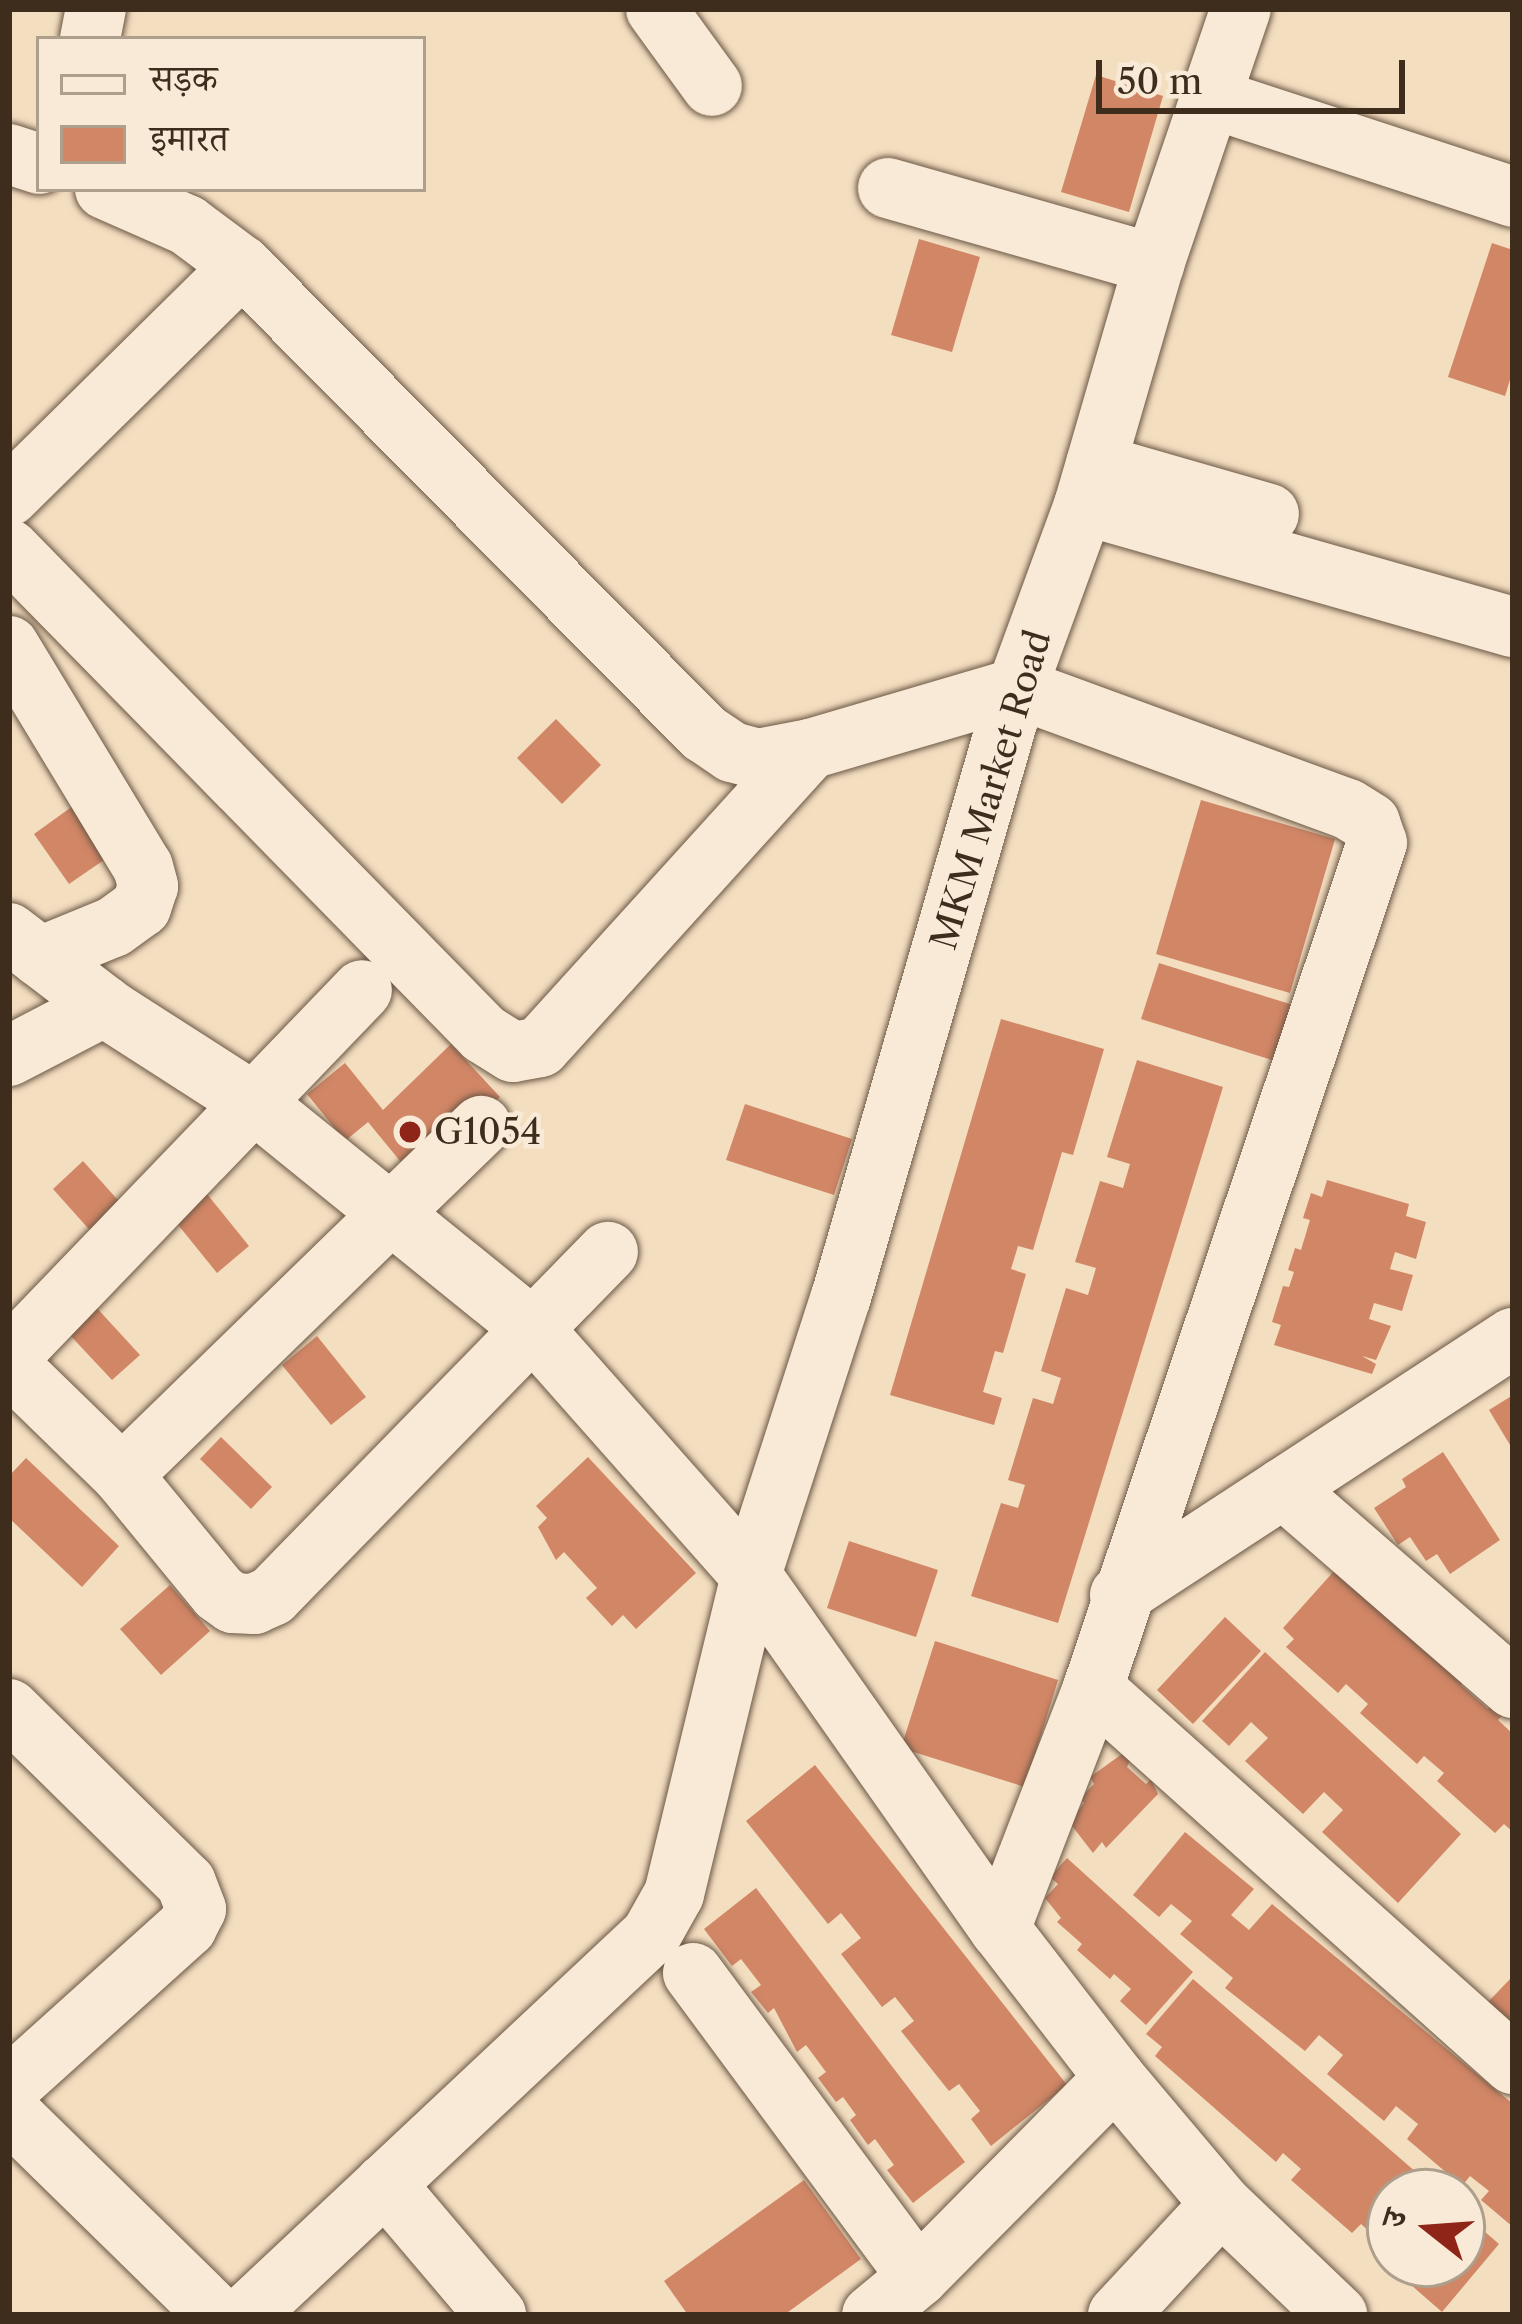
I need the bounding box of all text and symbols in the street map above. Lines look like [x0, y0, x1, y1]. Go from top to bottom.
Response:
legend [36, 36, 426, 192]
scale bar [1102, 36, 1411, 110]
text: सड़क [150, 56, 218, 100]
text: 50 m [1117, 59, 1202, 103]
text: इमारत [150, 116, 228, 160]
street label: MKM Market Road [922, 625, 1060, 955]
place label: G1054 [434, 1110, 541, 1154]
marker: G1054 [397, 1119, 423, 1145]
north arrow [1366, 2168, 1486, 2288]
text: उ [1372, 2204, 1416, 2232]

